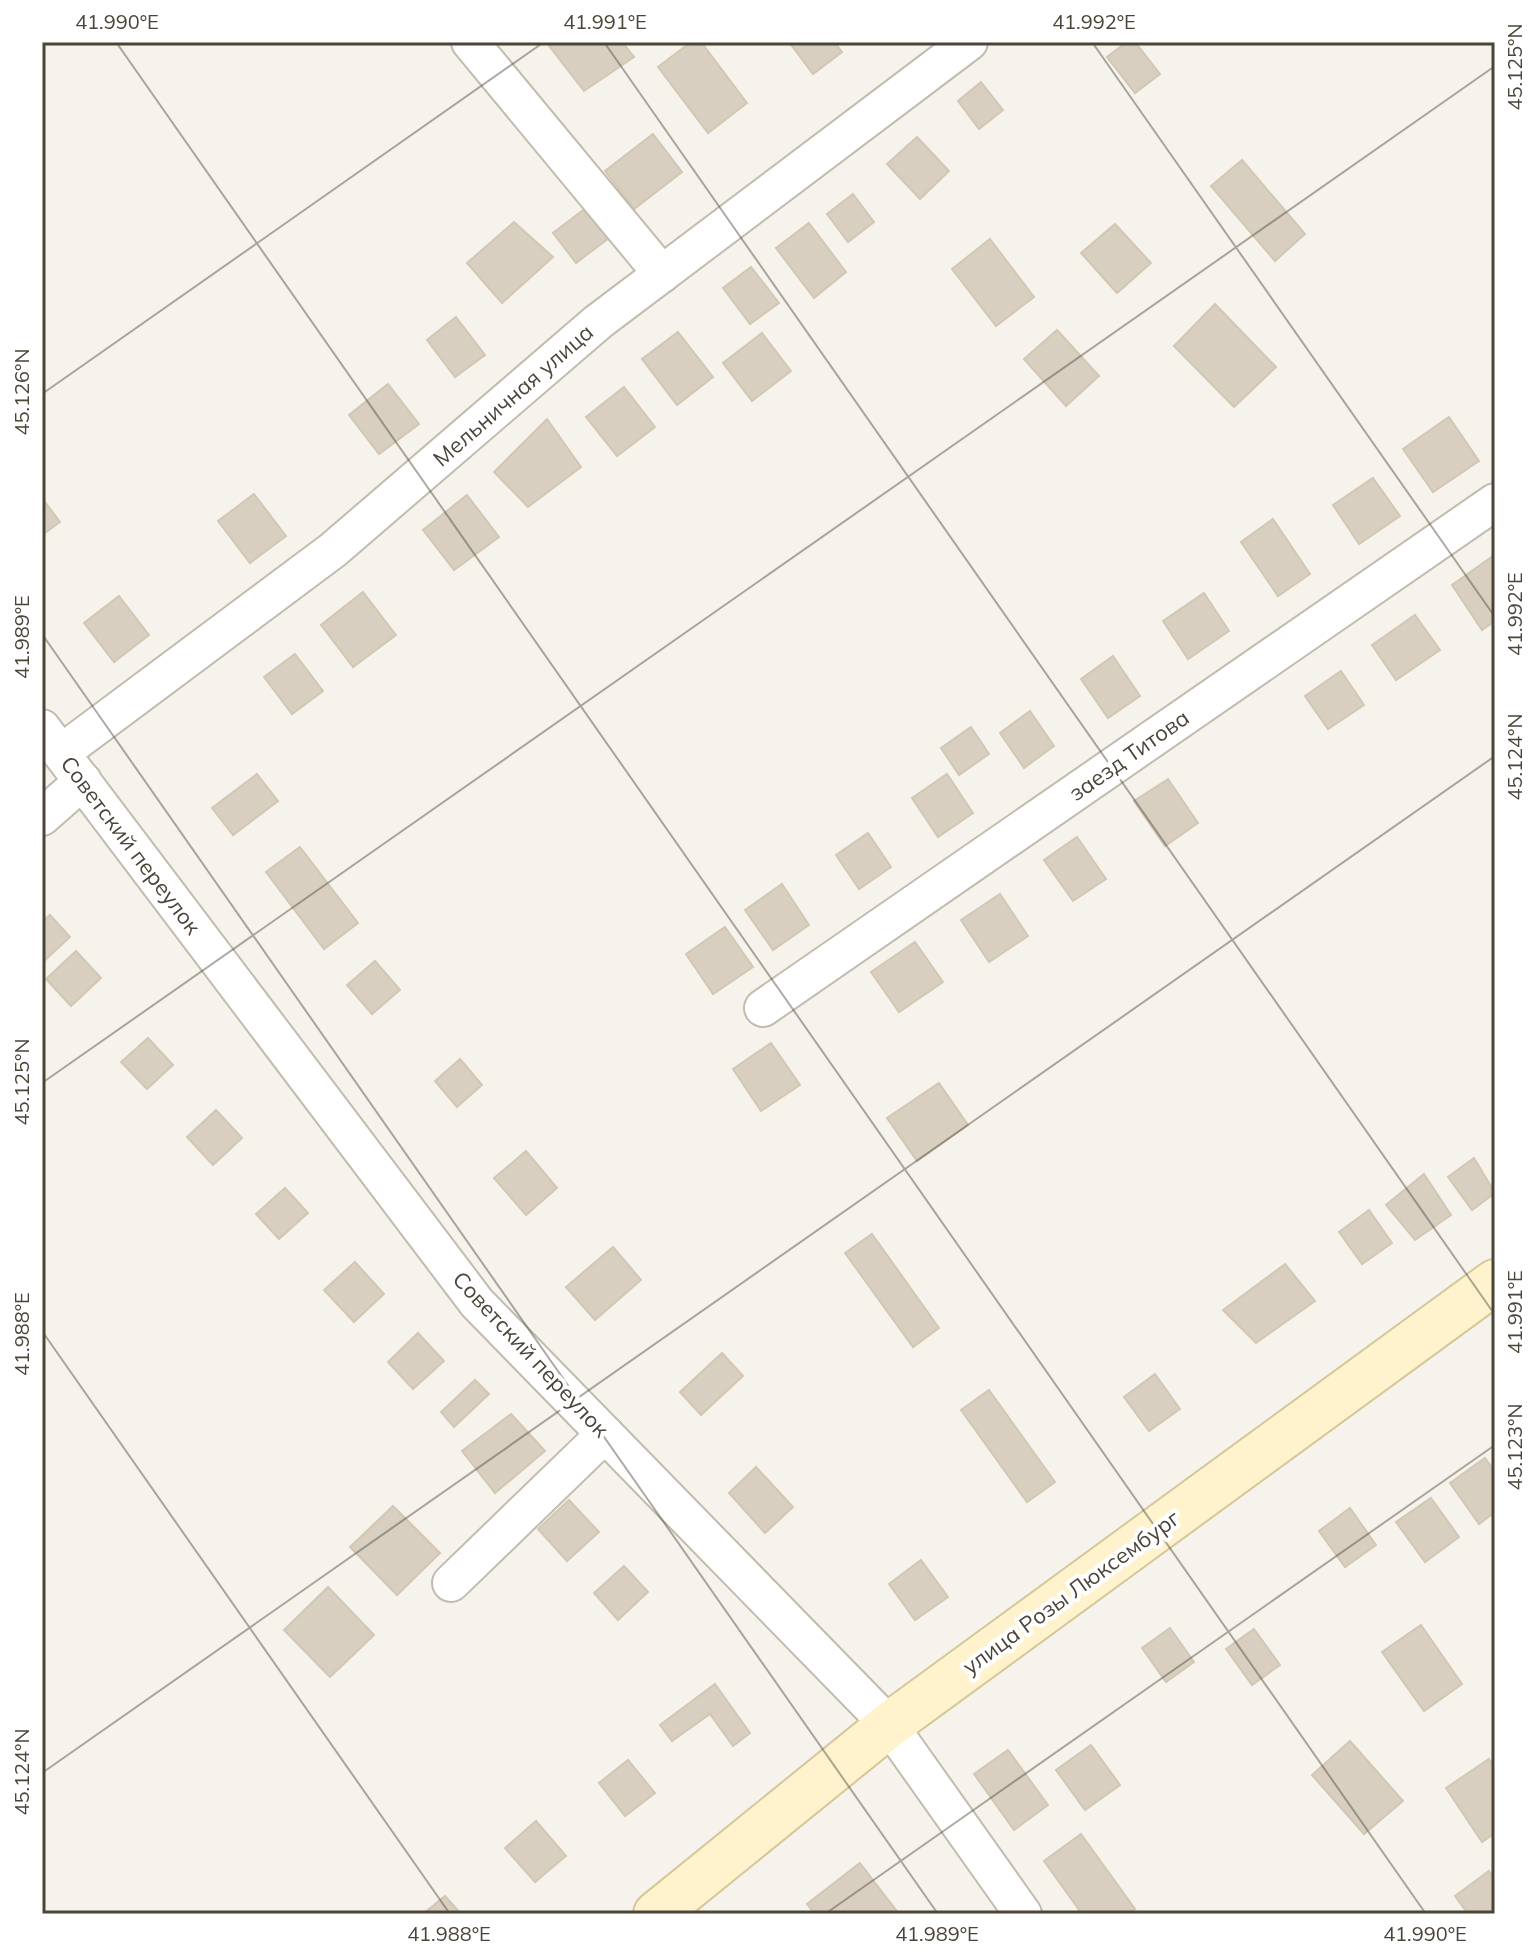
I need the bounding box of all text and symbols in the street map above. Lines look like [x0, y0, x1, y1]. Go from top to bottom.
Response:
text: 41.990°E [75, 9, 159, 34]
text: 41.991°E [563, 9, 647, 34]
text: 41.992°E [1052, 9, 1136, 34]
text: 45.125°N [1502, 24, 1527, 110]
street label: Мельничная улица [427, 318, 599, 472]
text: 45.126°N [9, 349, 34, 435]
text: 41.992°E [1502, 572, 1527, 656]
text: 41.989°E [9, 595, 34, 679]
street label: заезд Титова [1063, 703, 1195, 807]
text: 45.124°N [1502, 714, 1527, 800]
street label: Советский переулок [55, 750, 207, 940]
text: 45.125°N [9, 1039, 34, 1125]
street label: Советский переулок [447, 1265, 615, 1443]
text: 41.991°E [1502, 1270, 1527, 1354]
text: 41.988°E [9, 1292, 34, 1376]
text: 45.123°N [1502, 1404, 1527, 1490]
street label: улица Розы Люксембург [957, 1504, 1185, 1680]
text: 45.124°N [9, 1729, 34, 1815]
text: 41.988°E [407, 1921, 491, 1946]
text: 41.989°E [895, 1921, 979, 1946]
text: 41.990°E [1383, 1921, 1467, 1946]

